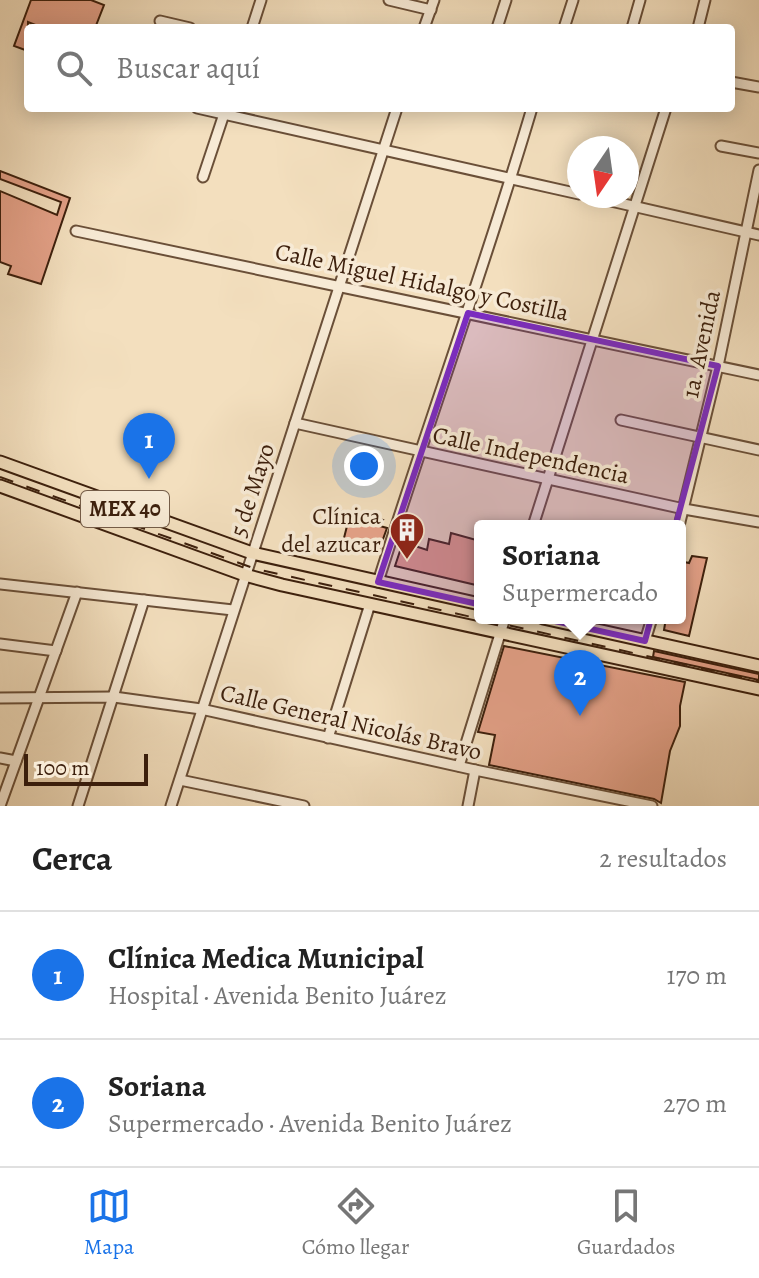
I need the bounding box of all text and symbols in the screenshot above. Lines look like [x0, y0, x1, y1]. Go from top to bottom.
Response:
search box [24, 24, 735, 112]
icon: search [52, 46, 96, 90]
text: Buscar aquí [116, 48, 260, 88]
north arrow [567, 136, 639, 208]
street label: Calle Miguel Hidalgo y Costilla [272, 235, 572, 329]
street label: 1a. Avenida [674, 286, 728, 401]
pin: 1 [123, 413, 175, 479]
street label: Calle Independencia [430, 419, 633, 492]
street label: 5 de Mayo [222, 439, 282, 541]
your location [344, 446, 384, 486]
road number: MEX 40 [81, 491, 169, 527]
place label: Clínica del azucar [281, 500, 382, 560]
building icon: Clínica del azucar [388, 511, 426, 561]
popup [474, 520, 686, 624]
text: Soriana [502, 535, 600, 575]
text: Supermercado [502, 575, 658, 610]
pin: 2 [554, 650, 606, 716]
street label: Calle General Nicolás Bravo [217, 676, 485, 768]
scale bar [24, 750, 148, 786]
text: 100 m [36, 753, 90, 783]
text: Cerca [32, 835, 113, 882]
text: 2 resultados [599, 841, 727, 876]
text: Clínica Medica Municipal [108, 938, 424, 978]
text: 1 [53, 958, 63, 993]
text: 170 m [667, 958, 727, 993]
text: Hospital · Avenida Benito Juárez [108, 978, 447, 1013]
text: Soriana [108, 1066, 206, 1106]
text: 2 [52, 1086, 64, 1121]
text: 270 m [663, 1086, 727, 1121]
text: Supermercado · Avenida Benito Juárez [108, 1106, 512, 1141]
tab: Mapa [84, 1184, 134, 1262]
tab: Cómo llegar [302, 1184, 409, 1262]
tab: Guardados [577, 1184, 675, 1262]

